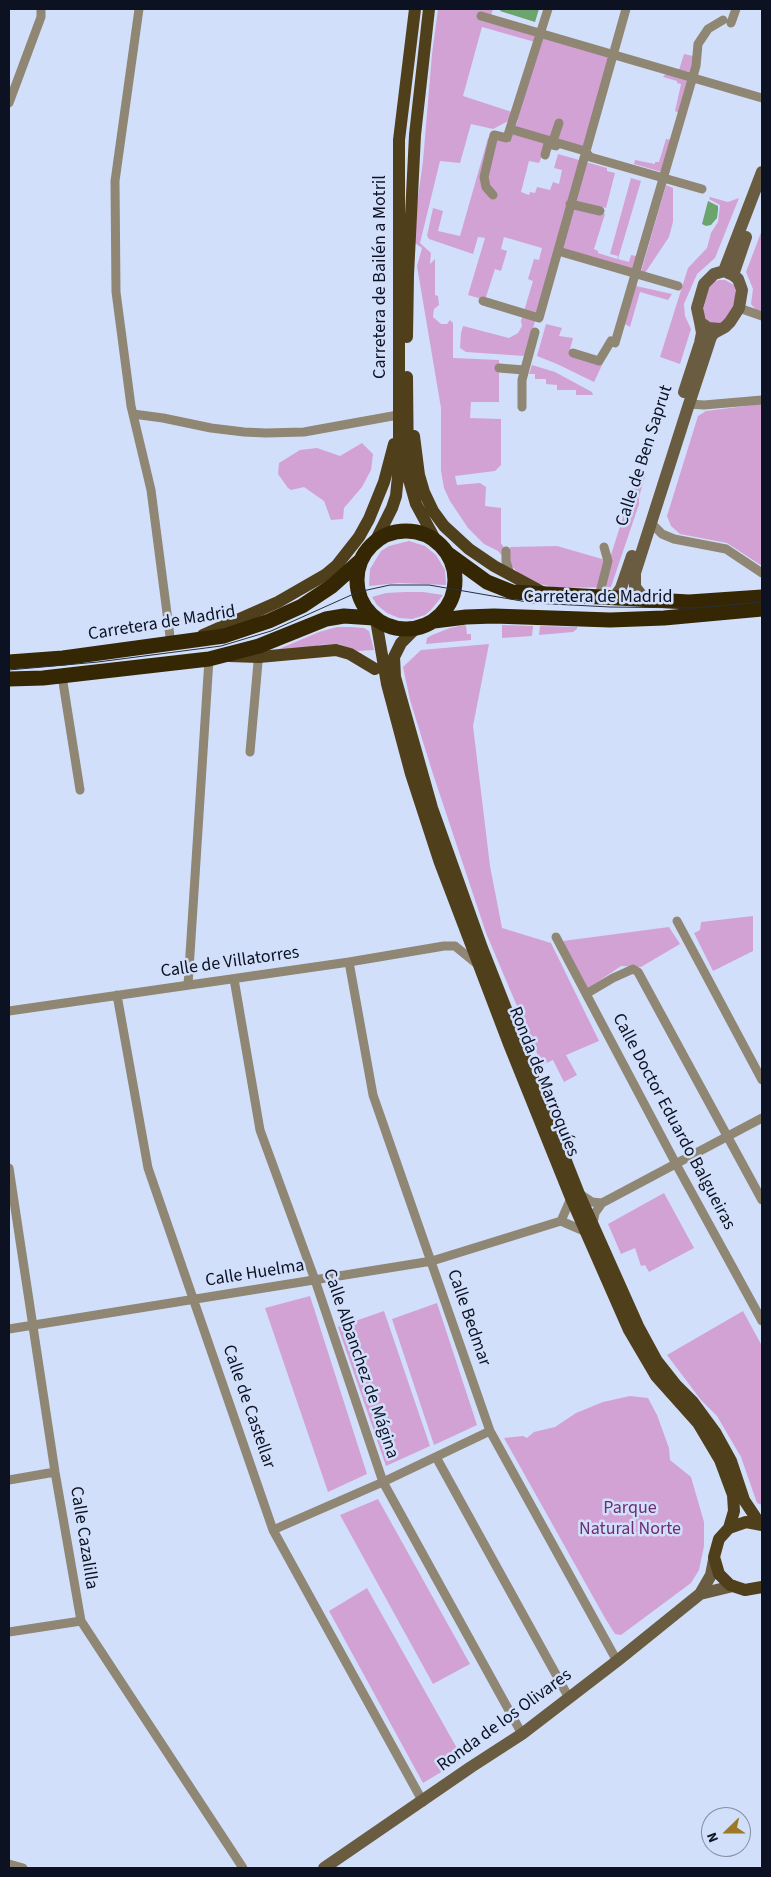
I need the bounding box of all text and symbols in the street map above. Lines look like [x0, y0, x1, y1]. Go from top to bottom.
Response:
street label: Carretera de Bailén a Motril [370, 175, 392, 379]
street label: Calle de Ben Saprut [612, 383, 678, 529]
street label: Carretera de Madrid [524, 587, 672, 609]
street label: Carretera de Madrid [87, 602, 237, 646]
street label: Calle de Villatorres [159, 943, 301, 983]
street label: Ronda de Marroquíes [503, 1004, 583, 1160]
street label: Calle Doctor Eduardo Balgueiras [607, 1010, 739, 1234]
street label: Calle Huelma [204, 1256, 306, 1292]
street label: Calle Albanchez de Mágina [317, 1266, 403, 1462]
street label: Calle Bedmar [441, 1267, 495, 1369]
street label: Calle de Castellar [217, 1342, 279, 1472]
street label: Calle Cazalilla [64, 1485, 102, 1591]
park label: Parque Natural Norte [579, 1498, 681, 1540]
street label: Ronda de los Olivares [434, 1665, 576, 1777]
north arrow [701, 1807, 751, 1857]
text: N [702, 1829, 724, 1845]

